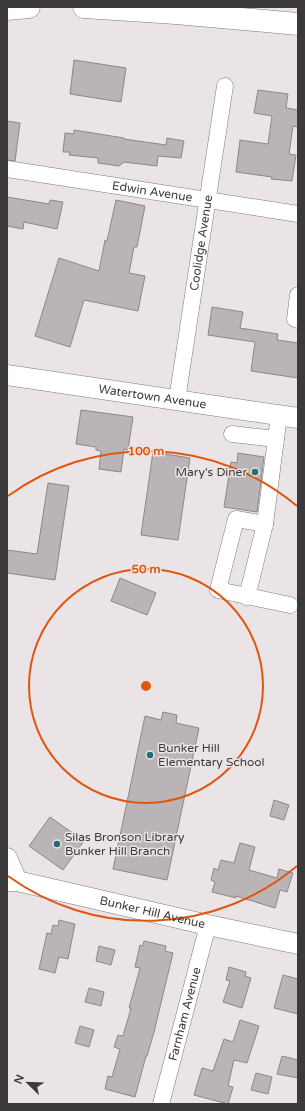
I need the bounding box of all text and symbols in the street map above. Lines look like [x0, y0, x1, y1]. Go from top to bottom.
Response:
street label: Edwin Avenue [111, 178, 194, 205]
street label: Coolidge Avenue [187, 194, 215, 292]
street label: Watertown Avenue [98, 382, 207, 411]
text: 100 m [128, 444, 164, 458]
place label: Mary's Diner [176, 465, 247, 479]
marker: Mary's Diner [250, 467, 260, 477]
text: 50 m [131, 562, 161, 576]
centre of rings [139, 679, 153, 693]
place label: Bunker Hill Elementary School [158, 741, 265, 769]
marker: Bunker Hill Elementary School [145, 750, 155, 760]
place label: Silas Bronson Library Bunker Hill Branch [65, 830, 185, 858]
marker: Silas Bronson Library Bunker Hill Branch [52, 839, 62, 849]
street label: Bunker Hill Avenue [98, 893, 207, 931]
street label: Farnham Avenue [166, 966, 204, 1062]
north arrow [8, 1063, 48, 1103]
text: N [12, 1073, 27, 1086]

